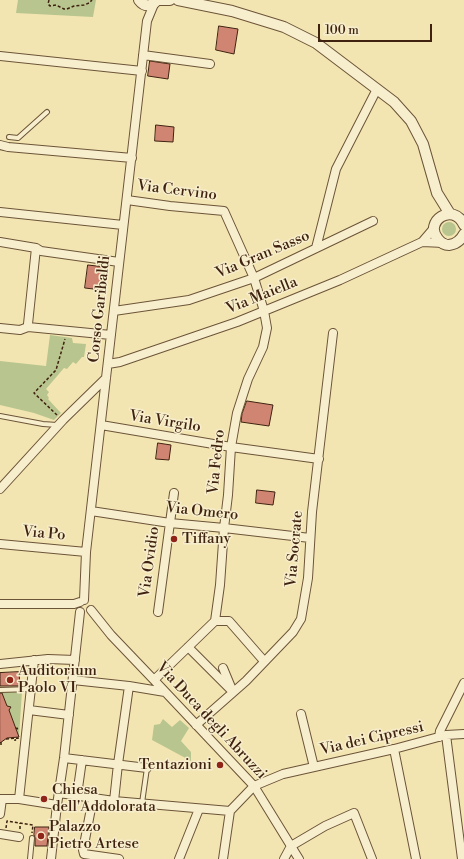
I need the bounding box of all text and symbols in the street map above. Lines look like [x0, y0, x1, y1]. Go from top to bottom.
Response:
scale bar [320, 16, 434, 42]
text: 100 m [325, 23, 359, 38]
street label: Via Cervino [136, 177, 218, 205]
street label: Via Gran Sasso [213, 227, 313, 283]
street label: Corso Garibaldi [85, 254, 115, 364]
street label: Via Maiella [224, 274, 300, 318]
street label: Via Virgilo [128, 407, 202, 437]
street label: Via Fedro [205, 429, 229, 495]
street label: Via Omero [165, 499, 239, 525]
street label: Via Socrate [283, 510, 307, 588]
street label: Via Po [22, 523, 66, 545]
street label: Via Ovidio [136, 525, 164, 599]
place label: Tiffany [182, 530, 231, 548]
marker: Tiffany [169, 534, 179, 544]
street label: Via Duca degli Abruzzi [152, 659, 270, 783]
place label: Auditorium Paolo VI [18, 662, 97, 697]
marker: Auditorium Paolo VI [5, 675, 15, 685]
street label: Via dei Cipressi [319, 718, 425, 760]
place label: Tentazioni [139, 756, 212, 774]
marker: Tentazioni [215, 760, 225, 770]
place label: Chiesa dell'Addolorata [52, 781, 156, 816]
marker: Chiesa dell'Addolorata [39, 794, 49, 804]
place label: Palazzo Pietro Artese [49, 818, 139, 853]
marker: Palazzo Pietro Artese [36, 831, 46, 841]

